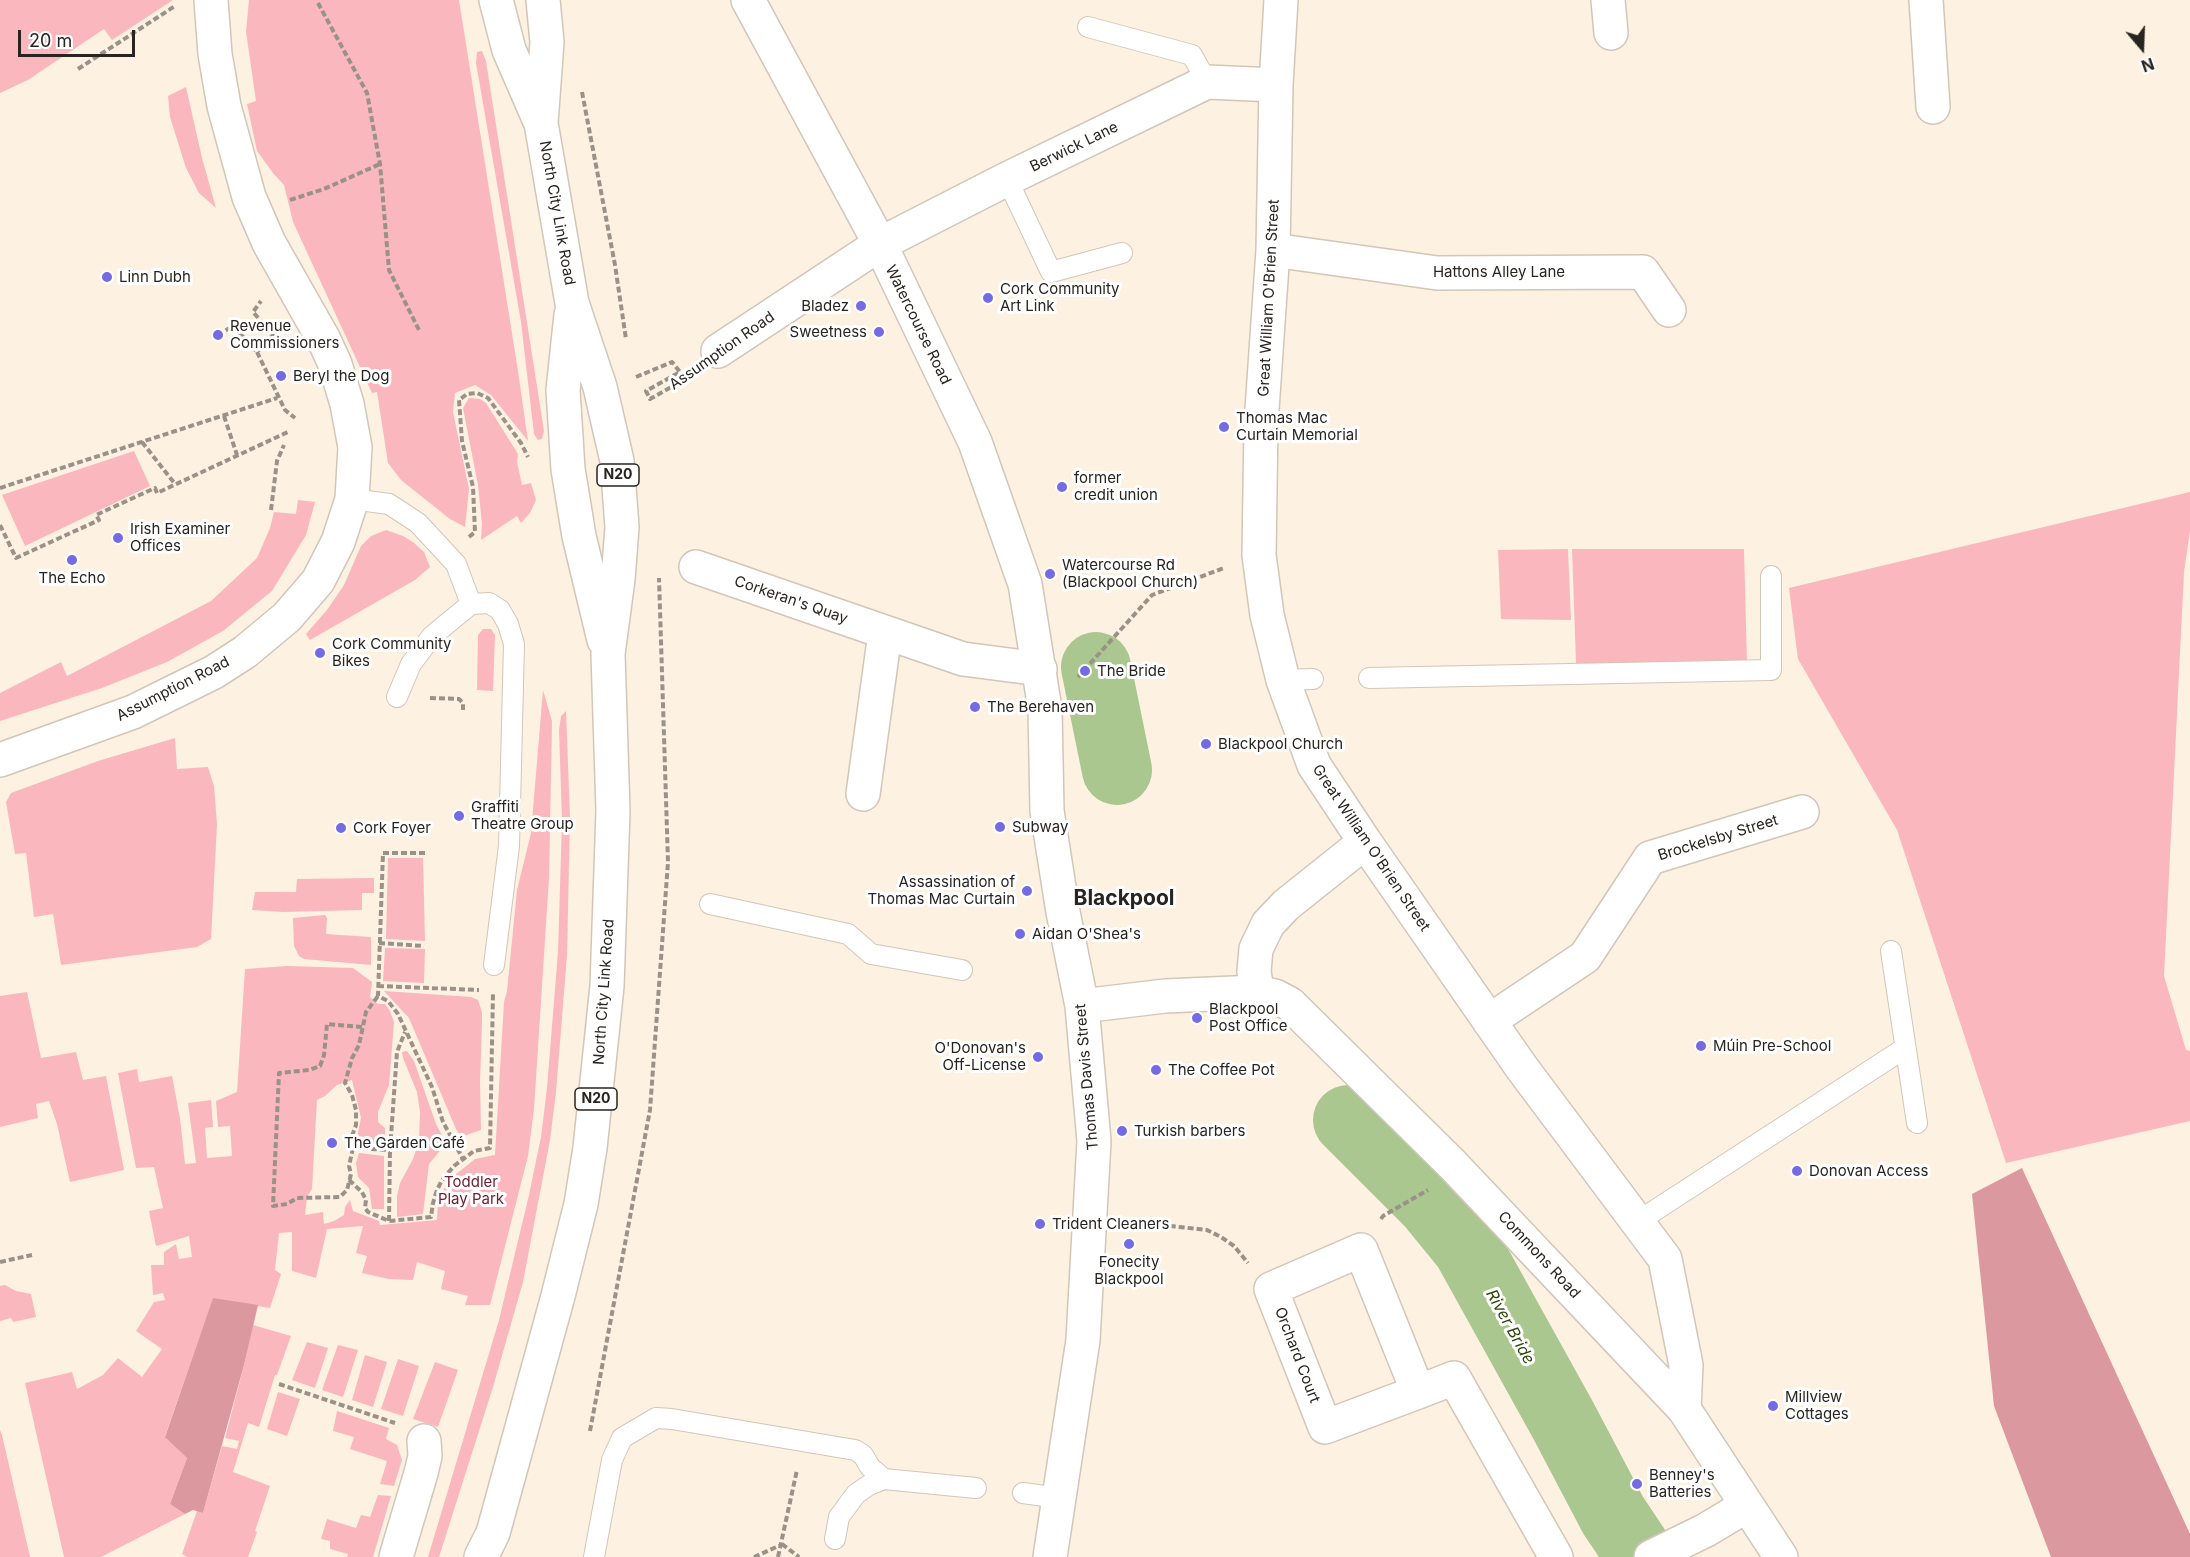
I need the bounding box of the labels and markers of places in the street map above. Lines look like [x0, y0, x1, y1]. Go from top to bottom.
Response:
place label: Linn Dubh [119, 268, 191, 286]
marker: Linn Dubh [100, 270, 114, 284]
place label: Cork Community Art Link [1000, 280, 1120, 315]
marker: Cork Community Art Link [981, 291, 995, 305]
place label: Bladez [801, 297, 849, 315]
marker: Bladez [854, 299, 868, 313]
place label: Revenue Commissioners [230, 317, 339, 352]
place label: Sweetness [790, 323, 867, 341]
marker: Sweetness [872, 325, 886, 339]
marker: Revenue Commissioners [211, 328, 225, 342]
place label: Beryl the Dog [293, 367, 390, 385]
marker: Beryl the Dog [274, 369, 288, 383]
place label: Thomas Mac Curtain Memorial [1236, 409, 1358, 444]
marker: Thomas Mac Curtain Memorial [1217, 420, 1231, 434]
place label: former credit union [1074, 469, 1158, 504]
marker: former credit union [1055, 480, 1069, 494]
place label: Irish Examiner Offices [130, 520, 230, 555]
marker: Irish Examiner Offices [111, 531, 125, 545]
marker: The Echo [65, 553, 79, 567]
place label: Watercourse Rd (Blackpool Church) [1062, 556, 1198, 591]
marker: Watercourse Rd (Blackpool Church) [1043, 567, 1057, 581]
place label: The Echo [39, 569, 105, 587]
place label: Cork Community Bikes [332, 635, 452, 670]
marker: Cork Community Bikes [313, 646, 327, 660]
place label: The Bride [1097, 662, 1166, 680]
marker: The Bride [1078, 664, 1092, 678]
place label: The Berehaven [987, 698, 1094, 716]
marker: The Berehaven [968, 700, 982, 714]
place label: Blackpool Church [1218, 735, 1343, 753]
marker: Blackpool Church [1199, 737, 1213, 751]
place label: Graffiti Theatre Group [471, 798, 574, 833]
marker: Graffiti Theatre Group [452, 809, 466, 823]
place label: Subway [1012, 818, 1068, 836]
place label: Cork Foyer [353, 819, 431, 837]
marker: Subway [993, 820, 1007, 834]
marker: Cork Foyer [334, 821, 348, 835]
place label: Assassination of Thomas Mac Curtain [867, 873, 1015, 908]
marker: Assassination of Thomas Mac Curtain [1020, 884, 1034, 898]
place label: Aidan O'Shea's [1032, 925, 1141, 943]
marker: Aidan O'Shea's [1013, 927, 1027, 941]
place label: Blackpool Post Office [1209, 1000, 1287, 1035]
marker: Blackpool Post Office [1190, 1011, 1204, 1025]
place label: Múin Pre-School [1713, 1037, 1831, 1055]
place label: O'Donovan's Off-License [935, 1039, 1026, 1074]
marker: Múin Pre-School [1694, 1039, 1708, 1053]
marker: O'Donovan's Off-License [1031, 1050, 1045, 1064]
place label: The Coffee Pot [1168, 1061, 1275, 1079]
marker: The Coffee Pot [1149, 1063, 1163, 1077]
place label: Turkish barbers [1134, 1122, 1245, 1140]
marker: Turkish barbers [1115, 1124, 1129, 1138]
place label: The Garden Café [344, 1134, 465, 1152]
marker: The Garden Café [325, 1136, 339, 1150]
place label: Donovan Access [1809, 1162, 1928, 1180]
marker: Donovan Access [1790, 1164, 1804, 1178]
place label: Trident Cleaners [1052, 1215, 1169, 1233]
marker: Trident Cleaners [1033, 1217, 1047, 1231]
marker: Fonecity Blackpool [1122, 1237, 1136, 1251]
place label: Fonecity Blackpool [1094, 1253, 1164, 1288]
place label: Millview Cottages [1785, 1388, 1849, 1423]
marker: Millview Cottages [1766, 1399, 1780, 1413]
place label: Benney's Batteries [1649, 1466, 1715, 1501]
marker: Benney's Batteries [1630, 1477, 1644, 1491]

